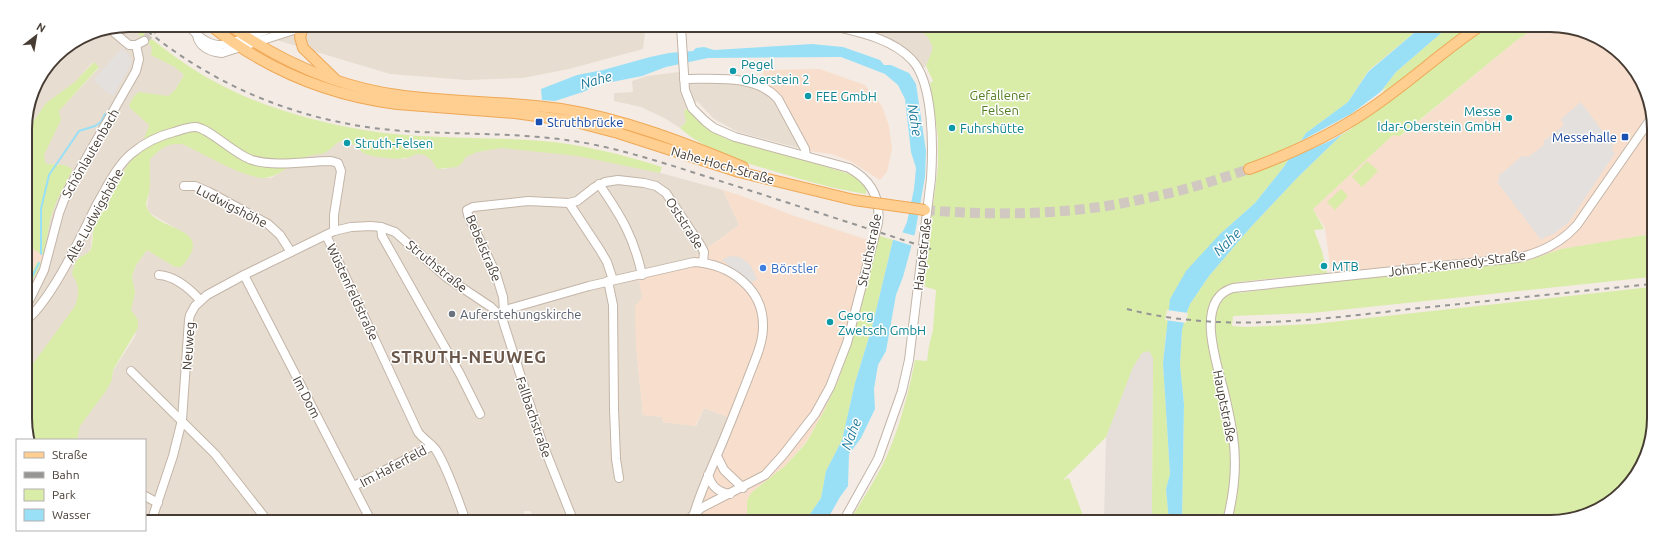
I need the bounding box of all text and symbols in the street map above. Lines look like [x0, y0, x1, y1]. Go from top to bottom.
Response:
north arrow [16, 16, 56, 56]
text: N [35, 20, 48, 35]
place label: Pegel Oberstein 2 [741, 57, 810, 86]
marker: Pegel Oberstein 2 [728, 66, 738, 76]
water label: Nahe [578, 68, 614, 92]
park label: Gefallener Felsen [970, 88, 1031, 117]
place label: FEE GmbH [816, 89, 877, 103]
marker: FEE GmbH [803, 91, 813, 101]
water label: Nahe [905, 103, 925, 137]
place label: Messe Idar-Oberstein GmbH [1377, 104, 1501, 133]
street label: Schönlautenbach [59, 106, 121, 200]
marker: Messe Idar-Oberstein GmbH [1504, 113, 1514, 123]
place label: Struthbrücke [547, 115, 623, 129]
marker: Struthbrücke [534, 117, 544, 127]
place label: Fuhrshütte [960, 121, 1024, 135]
marker: Fuhrshütte [947, 123, 957, 133]
place label: Messehalle [1552, 130, 1617, 144]
marker: Messehalle [1620, 132, 1630, 142]
place label: Struth-Felsen [355, 136, 433, 150]
marker: Struth-Felsen [342, 138, 352, 148]
street label: Nahe-Hoch-Straße [670, 144, 776, 186]
street label: Alte Ludwigshöhe [62, 166, 126, 264]
street label: Ludwigshöhe [194, 182, 270, 230]
street label: Oststraße [663, 195, 707, 251]
street label: Struthstraße [854, 212, 884, 288]
street label: Bebelstraße [464, 213, 504, 283]
street label: Hauptstraße [911, 217, 933, 291]
water label: Nahe [1210, 225, 1244, 259]
street label: Struthstraße [404, 237, 470, 295]
street label: Wüstenfeldstraße [324, 241, 382, 343]
street label: John-F.-Kennedy-Straße [1387, 248, 1527, 278]
place label: MTB [1332, 259, 1359, 273]
place label: Börstler [771, 261, 818, 275]
marker: MTB [1319, 261, 1329, 271]
marker: Börstler [758, 263, 768, 273]
place label: Auferstehungskirche [460, 307, 582, 321]
place label: Georg Zwetsch GmbH [838, 308, 926, 337]
marker: Auferstehungskirche [447, 309, 457, 319]
marker: Georg Zwetsch GmbH [825, 317, 835, 327]
street label: Neuweg [179, 321, 197, 371]
district label: STRUTH-NEUWEG [391, 347, 547, 366]
street label: Hauptstraße [1211, 369, 1239, 443]
street label: Im Dom [290, 374, 324, 420]
street label: Fallbachstraße [514, 375, 554, 459]
water label: Nahe [838, 416, 864, 452]
legend [16, 439, 146, 531]
street label: Im Haferfeld [357, 443, 429, 489]
text: Straße [52, 448, 88, 461]
text: Bahn [52, 468, 80, 481]
text: Park [52, 488, 76, 501]
text: Wasser [52, 508, 91, 521]

